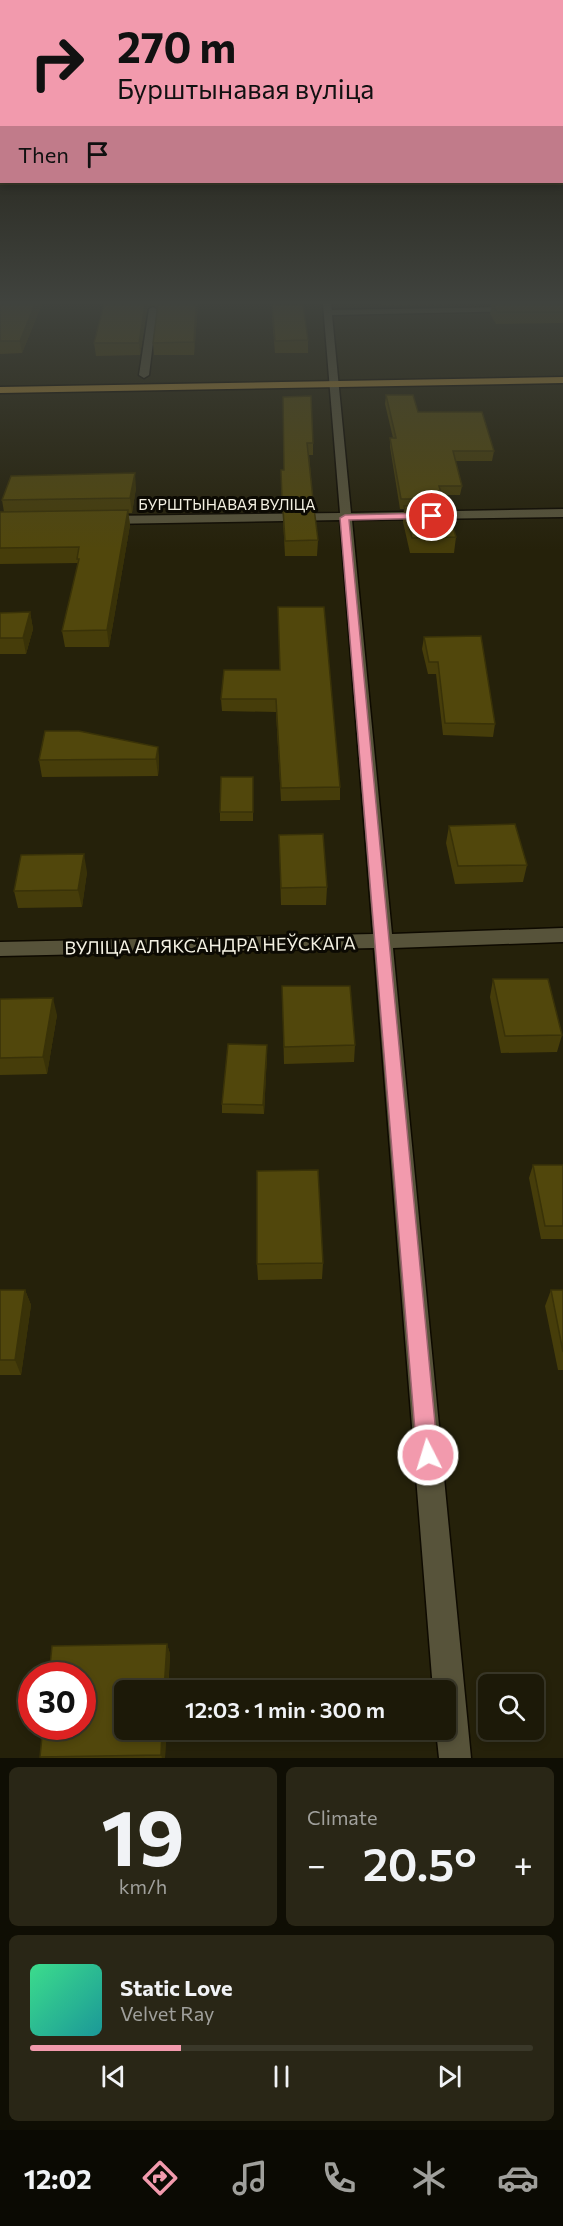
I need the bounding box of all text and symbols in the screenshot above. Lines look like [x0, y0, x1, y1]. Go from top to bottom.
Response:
text: 270 m [117, 20, 236, 72]
icon: right [18, 24, 96, 102]
text: Бурштынавая вуліца [117, 72, 374, 105]
icon: arrive [81, 138, 114, 171]
text: Then [18, 141, 69, 168]
pin [406, 490, 457, 541]
street label: БУРШТЫНАВАЯ ВУЛІЦА [138, 495, 316, 513]
icon: arrive [415, 499, 448, 532]
street label: ВУЛІЦА АЛЯКСАНДРА НЕЎСКАГА [64, 931, 356, 959]
position arrow [396, 1423, 460, 1487]
speed limit sign: 30 [18, 1662, 96, 1740]
map controls [478, 1674, 544, 1740]
button: search [478, 1674, 544, 1740]
text: 12:03 · 1 min · 300 m [185, 1696, 385, 1723]
text: 19 [101, 1787, 185, 1882]
text: Climate [307, 1805, 377, 1829]
text: 20.5° [363, 1835, 477, 1890]
text: − [307, 1843, 326, 1884]
text: + [514, 1843, 533, 1884]
text: km/h [119, 1874, 167, 1898]
text: Static Love [120, 1974, 233, 2001]
text: Velvet Ray [120, 2001, 214, 2025]
icon: previous [97, 2060, 130, 2093]
icon: pause [265, 2060, 298, 2093]
icon: next [433, 2060, 466, 2093]
icon: directions [139, 2157, 181, 2199]
icon: music [229, 2157, 271, 2199]
icon: phone [318, 2157, 360, 2199]
icon: climate [408, 2157, 450, 2199]
icon: car [497, 2157, 539, 2199]
text: 12:02 [24, 2162, 92, 2195]

